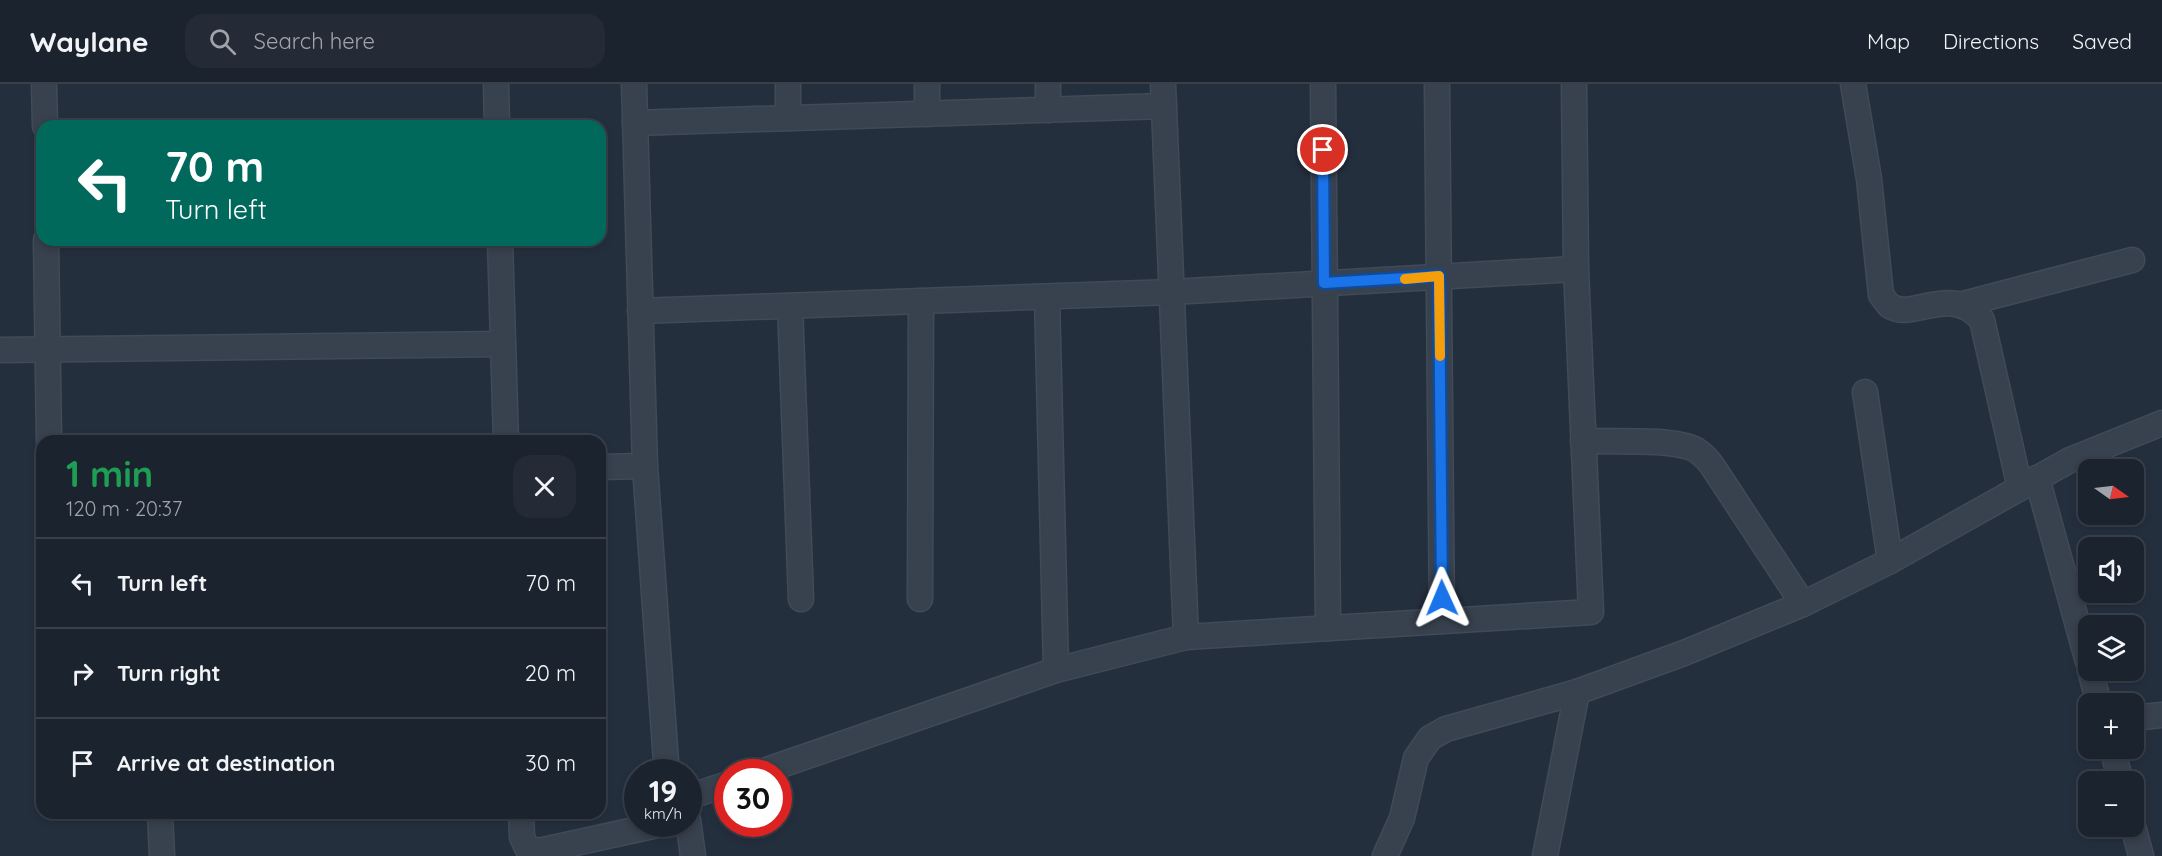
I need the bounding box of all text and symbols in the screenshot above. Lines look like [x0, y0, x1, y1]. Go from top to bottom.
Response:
search box [185, 14, 605, 68]
text: Waylane [30, 24, 149, 59]
icon: search [206, 25, 239, 58]
text: Search here [254, 27, 375, 55]
text: Map [1867, 28, 1910, 54]
text: Directions [1943, 28, 2039, 54]
text: Saved [2072, 28, 2132, 54]
pin [1297, 124, 1348, 175]
icon: arrive [1306, 133, 1339, 166]
text: 70 m [165, 140, 264, 193]
icon: left [66, 144, 144, 222]
text: Turn left [165, 192, 267, 226]
text: 1 min [66, 451, 153, 496]
button: close [513, 455, 576, 518]
north arrow [2078, 459, 2144, 525]
map controls [2078, 459, 2144, 837]
text: 120 m · 20:37 [66, 496, 182, 521]
button: sound [2078, 537, 2144, 603]
position arrow [1410, 566, 1474, 630]
icon: left [66, 567, 99, 600]
text: Turn left [117, 569, 207, 597]
text: 70 m [526, 569, 576, 597]
button: layers [2078, 615, 2144, 681]
icon: right [66, 657, 99, 690]
text: Turn right [117, 659, 221, 687]
text: 20 m [525, 659, 576, 687]
button: + [2078, 693, 2144, 759]
icon: arrive [66, 747, 99, 780]
text: Arrive at destination [117, 749, 335, 777]
text: 30 m [525, 749, 576, 777]
speed limit sign: 30 [714, 759, 792, 837]
button: − [2078, 771, 2144, 837]
text: 19 [649, 772, 677, 810]
text: km/h [644, 804, 682, 823]

